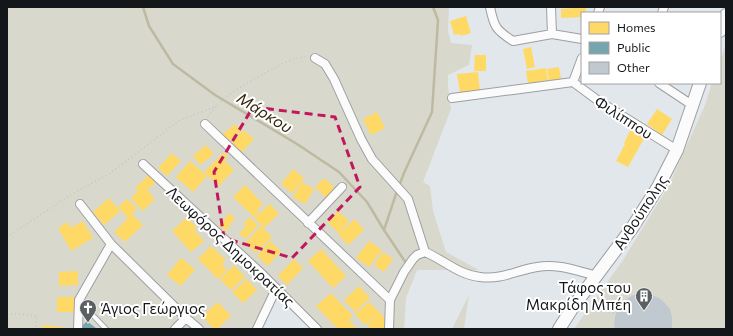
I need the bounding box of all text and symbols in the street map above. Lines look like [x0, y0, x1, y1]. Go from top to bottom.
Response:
legend [581, 12, 721, 84]
text: Homes [617, 20, 655, 34]
text: Public [617, 40, 650, 54]
text: Other [617, 60, 650, 74]
water label: Μάρκου [234, 88, 296, 136]
street label: Φιλίππου [592, 92, 656, 142]
street label: Ανθούπολης [609, 171, 671, 253]
street label: Λεωφόρος Δημοκρατίας [163, 182, 299, 310]
place label: Τάφος του Μακρίδη Μπέη [526, 278, 631, 313]
building icon: Τάφος του Μακρίδη Μπέη [634, 286, 654, 311]
church icon: Άγιος Γεώργιος [78, 298, 98, 323]
place label: Άγιος Γεώργιος [100, 299, 205, 317]

